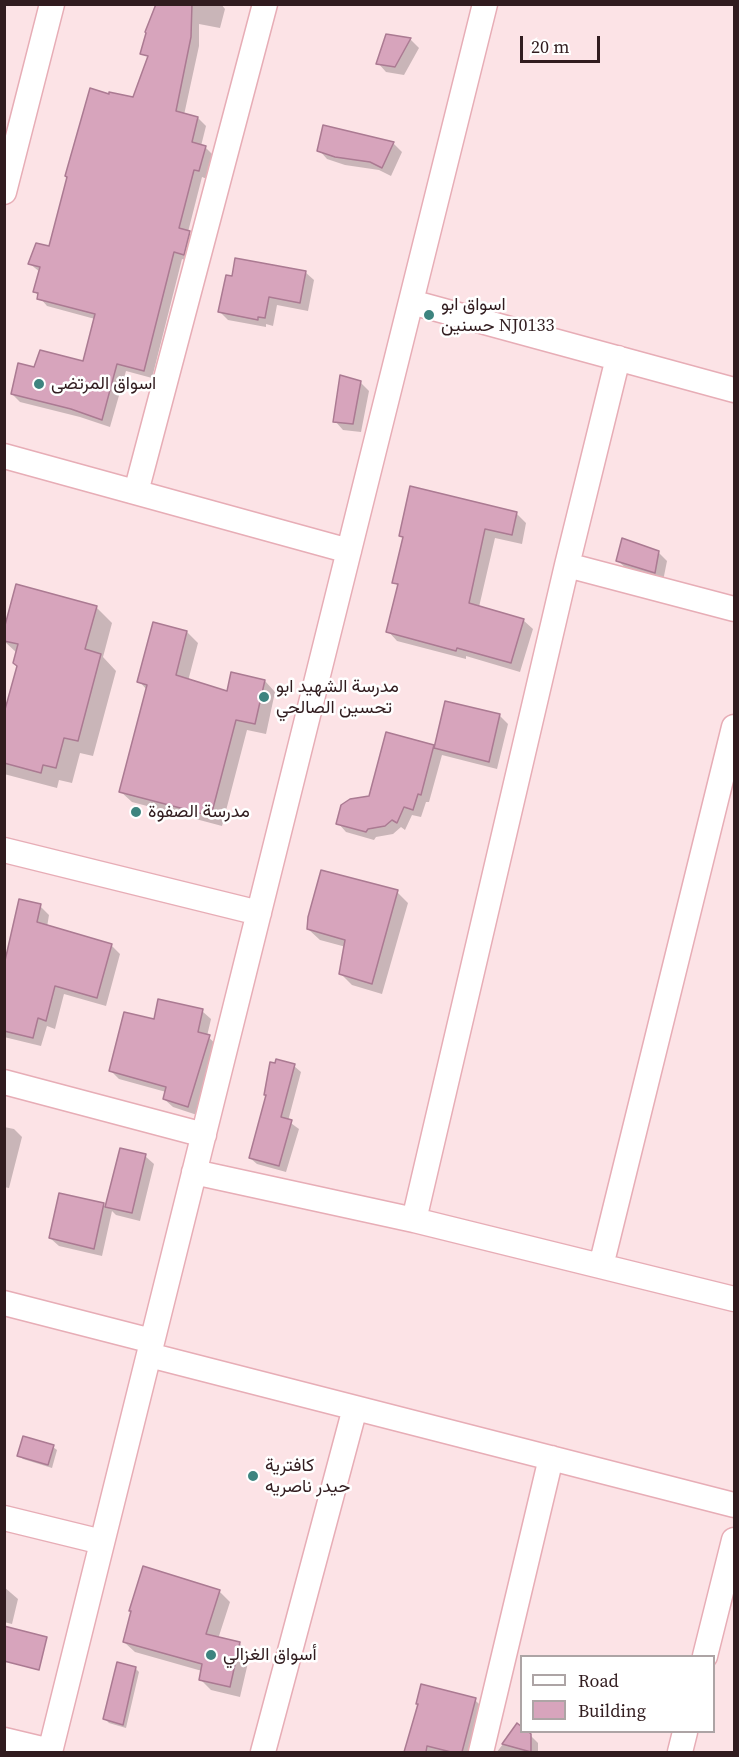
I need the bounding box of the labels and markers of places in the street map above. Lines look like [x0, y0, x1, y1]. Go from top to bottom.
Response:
place label: اسواق ابو حسنين NJ0133 [441, 294, 555, 336]
marker: اسواق ابو حسنين NJ0133 [422, 308, 436, 322]
place label: اسواق المرتضى [51, 373, 156, 395]
marker: اسواق المرتضى [32, 377, 46, 391]
place label: مدرسة الشهيد ابو تحسين الصالحي [276, 676, 399, 718]
marker: مدرسة الشهيد ابو تحسين الصالحي [257, 690, 271, 704]
place label: مدرسة الصفوة [148, 801, 250, 823]
marker: مدرسة الصفوة [129, 805, 143, 819]
place label: كافترية حيدر ناصريه [265, 1455, 350, 1498]
marker: كافترية حيدر ناصريه [246, 1469, 260, 1483]
place label: أسواق الغزالي [223, 1644, 317, 1666]
marker: أسواق الغزالي [204, 1648, 218, 1662]

